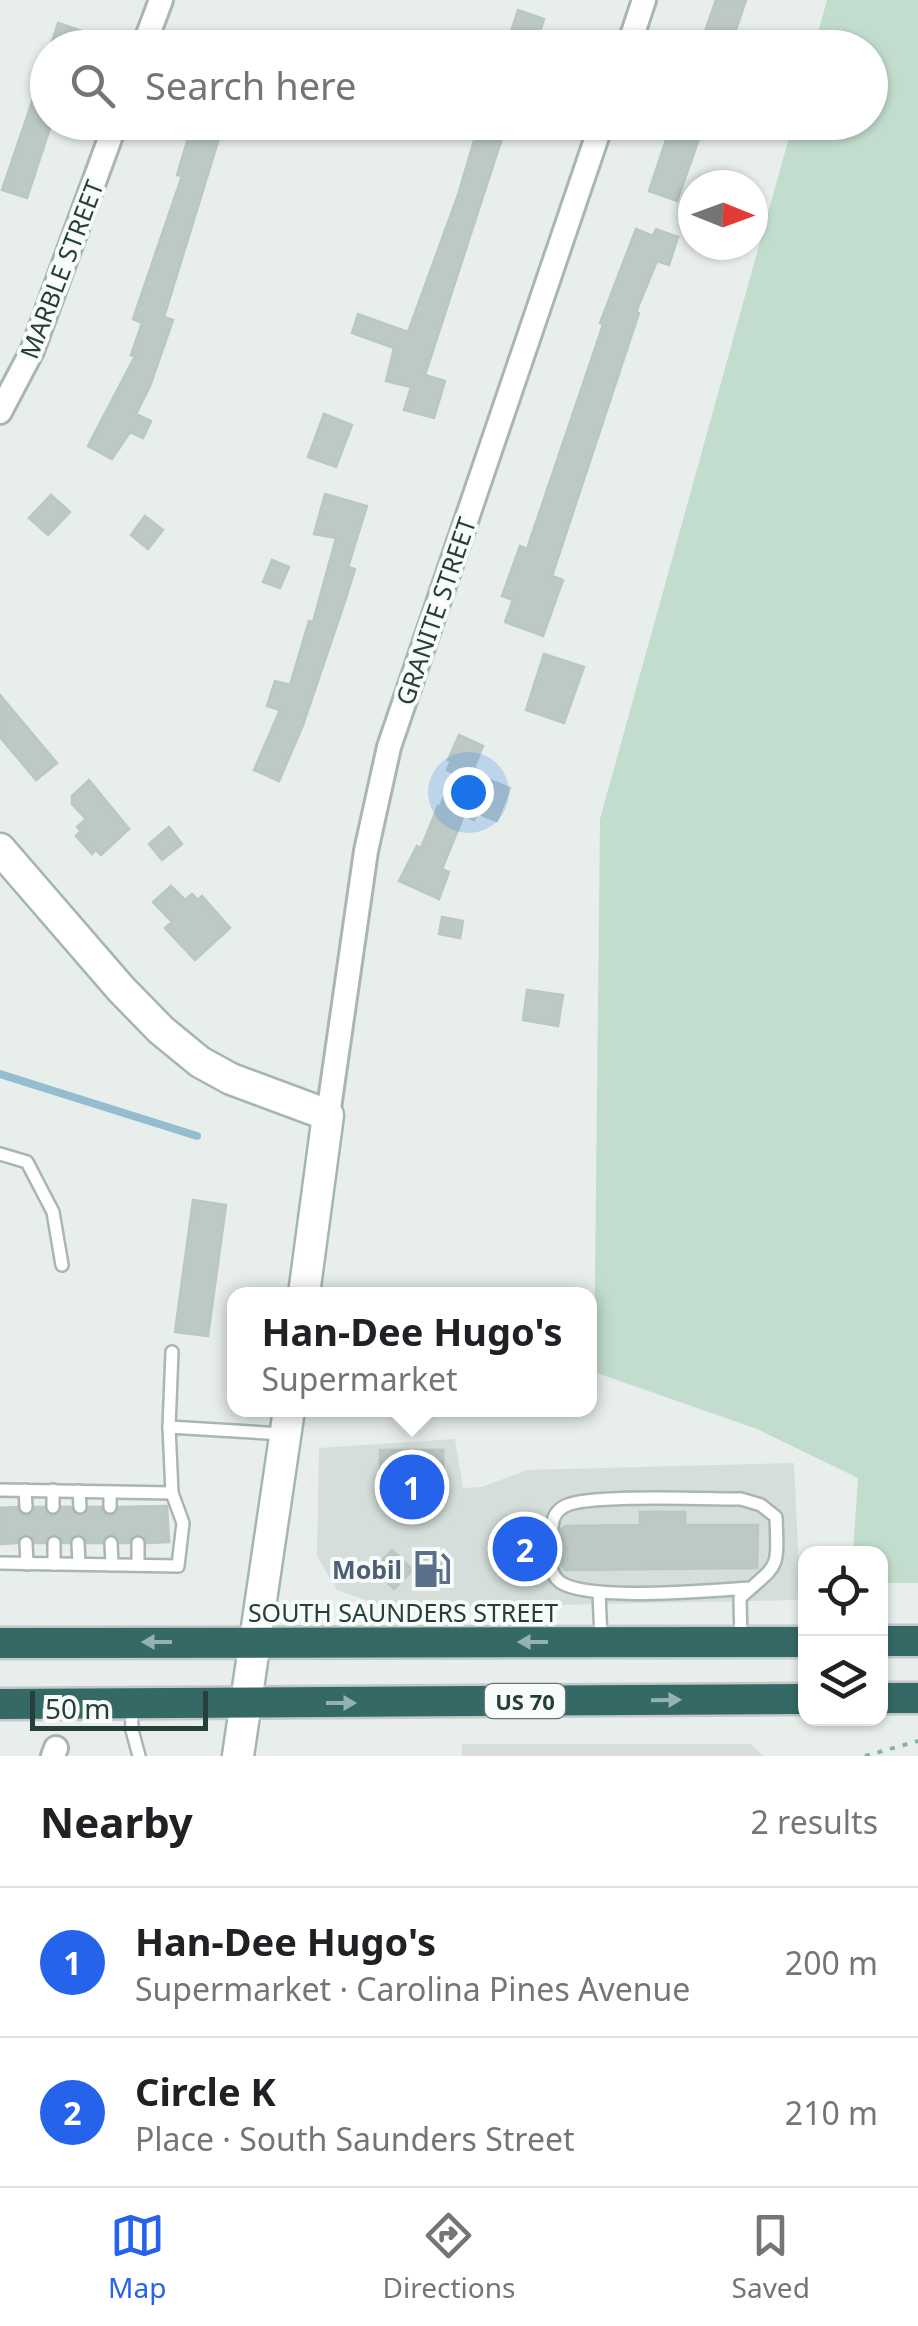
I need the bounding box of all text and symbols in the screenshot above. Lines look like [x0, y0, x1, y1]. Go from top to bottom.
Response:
search box [30, 30, 888, 140]
icon: search [65, 58, 120, 113]
text: Search here [145, 59, 356, 111]
north arrow [678, 170, 768, 260]
street label: MARBLE STREET [11, 175, 111, 363]
street label: GRANITE STREET [387, 513, 483, 709]
your location [443, 767, 494, 818]
popup [227, 1287, 597, 1417]
text: Han-Dee Hugo's [262, 1305, 562, 1357]
text: Supermarket [262, 1357, 458, 1400]
pin: 1 [380, 1450, 444, 1524]
pin: 2 [492, 1512, 558, 1586]
map controls [798, 1546, 888, 1726]
button: locate [798, 1546, 888, 1636]
fuel station icon: Mobil [411, 1548, 453, 1590]
place label: Mobil [332, 1552, 402, 1586]
street label: SOUTH SAUNDERS STREET [248, 1595, 558, 1629]
one-way arrow [140, 1634, 172, 1650]
one-way arrow [517, 1634, 549, 1650]
button: layers [798, 1636, 888, 1726]
road number: US 70 [485, 1684, 565, 1718]
scale bar [30, 1686, 208, 1730]
text: 50 m [45, 1689, 111, 1727]
one-way arrow [651, 1692, 683, 1708]
one-way arrow [326, 1694, 358, 1710]
text: Nearby [40, 1793, 193, 1850]
text: 2 results [751, 1800, 878, 1843]
text: Han-Dee Hugo's [135, 1915, 436, 1967]
text: 1 [63, 1941, 82, 1984]
text: 200 m [785, 1941, 878, 1984]
text: Supermarket · Carolina Pines Avenue [135, 1967, 690, 2010]
text: Circle K [135, 2065, 276, 2117]
text: 2 [63, 2091, 82, 2134]
text: 210 m [785, 2091, 878, 2134]
text: Place · South Saunders Street [135, 2117, 575, 2160]
tab: Map [108, 2208, 166, 2306]
tab: Directions [383, 2208, 515, 2306]
tab: Saved [732, 2208, 810, 2306]

